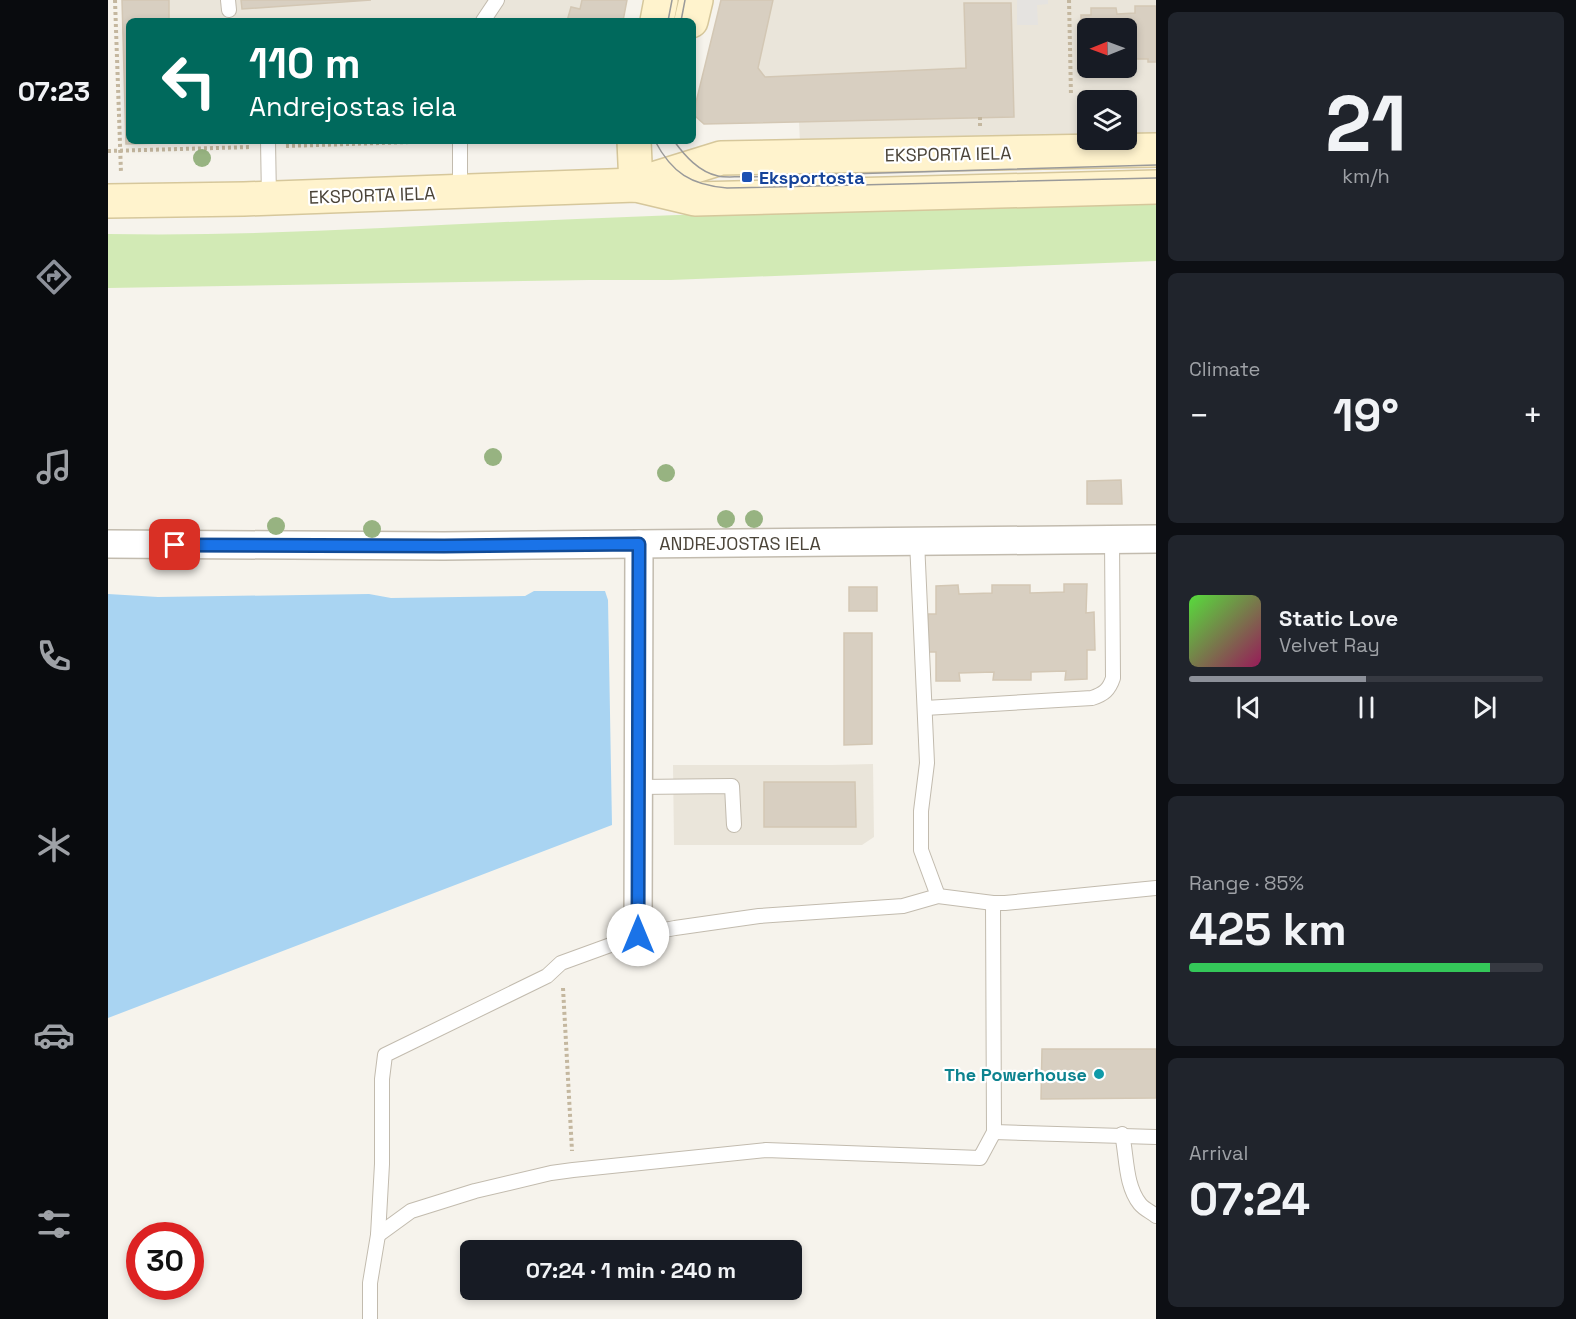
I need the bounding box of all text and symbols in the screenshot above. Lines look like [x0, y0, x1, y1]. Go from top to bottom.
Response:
north arrow [1077, 18, 1137, 78]
map controls [1077, 18, 1137, 150]
text: 110 m [249, 37, 361, 90]
icon: left [150, 42, 228, 120]
text: 07:23 [18, 74, 90, 109]
text: 21 [1325, 74, 1407, 174]
text: Andrejostas iela [249, 89, 457, 124]
button: layers [1077, 90, 1137, 150]
street label: EKSPORTA IELA [884, 141, 1012, 167]
text: km/h [1342, 163, 1390, 189]
place label: Eksportosta [759, 166, 865, 189]
marker: Eksportosta [740, 170, 754, 184]
street label: EKSPORTA IELA [308, 181, 436, 209]
icon: directions [33, 256, 75, 298]
text: Climate [1189, 356, 1260, 382]
text: 19° [1333, 387, 1399, 444]
text: − [1189, 395, 1209, 437]
text: + [1523, 395, 1543, 437]
icon: music [33, 446, 75, 488]
pin [149, 519, 200, 570]
icon: arrive [158, 528, 191, 561]
street label: ANDREJOSTAS IELA [659, 532, 821, 555]
text: Static Love [1279, 604, 1398, 632]
text: Velvet Ray [1279, 632, 1380, 658]
icon: phone [33, 635, 75, 677]
icon: previous [1232, 691, 1265, 724]
icon: pause [1350, 691, 1383, 724]
icon: next [1468, 691, 1501, 724]
icon: climate [33, 824, 75, 866]
text: Range · 85% [1189, 870, 1304, 896]
text: 425 km [1189, 901, 1347, 958]
position arrow [606, 903, 670, 967]
icon: car [33, 1014, 75, 1056]
place label: The Powerhouse [944, 1063, 1087, 1086]
marker: The Powerhouse [1092, 1067, 1106, 1081]
text: Arrival [1189, 1140, 1248, 1166]
text: 07:24 [1189, 1171, 1310, 1228]
icon: filters [33, 1203, 75, 1245]
speed limit sign: 30 [126, 1222, 204, 1300]
text: 07:24 · 1 min · 240 m [526, 1256, 736, 1284]

